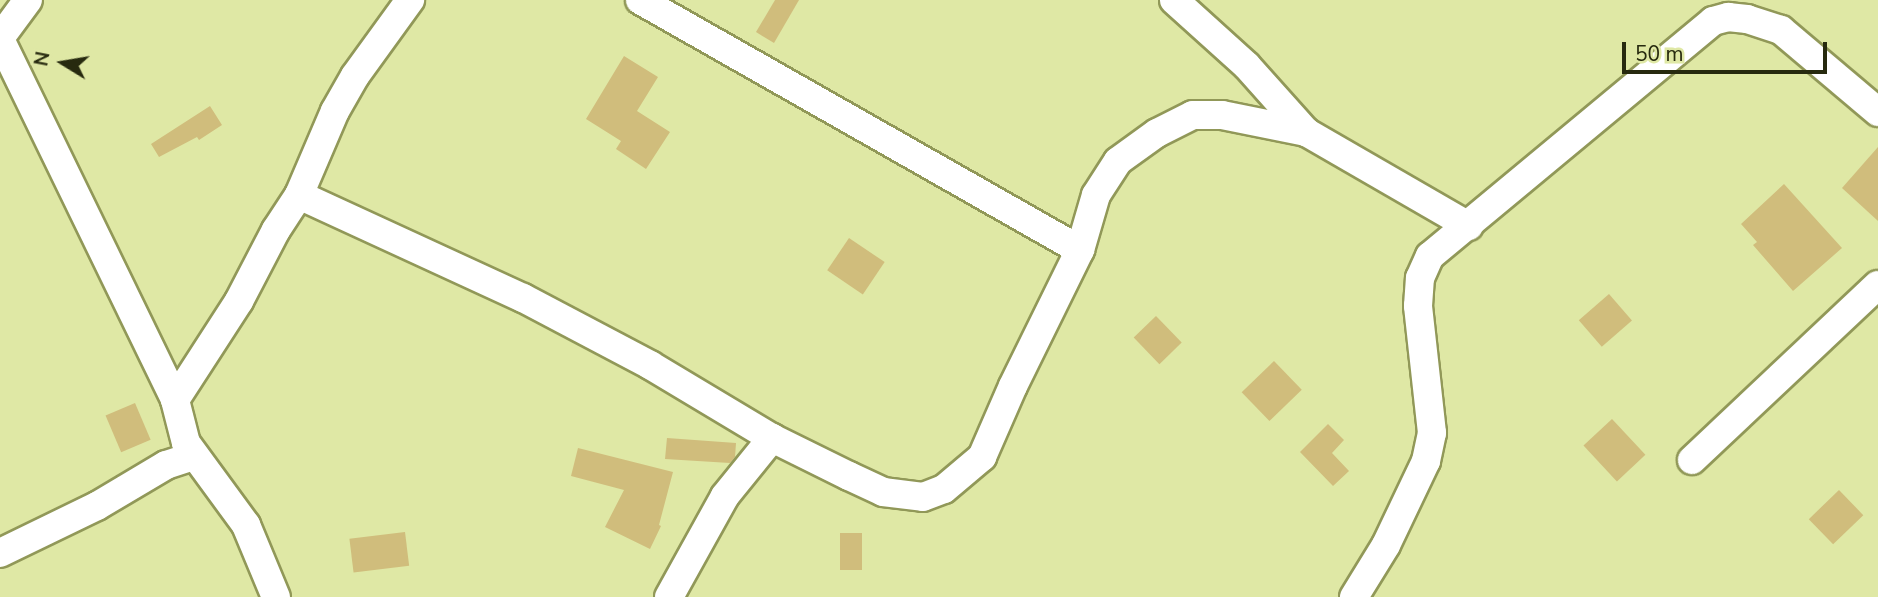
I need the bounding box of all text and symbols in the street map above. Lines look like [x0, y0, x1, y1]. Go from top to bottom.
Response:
north arrow [28, 28, 98, 98]
scale bar [1626, 28, 1831, 72]
text: 50 m [1635, 40, 1684, 68]
text: N [28, 50, 57, 68]

